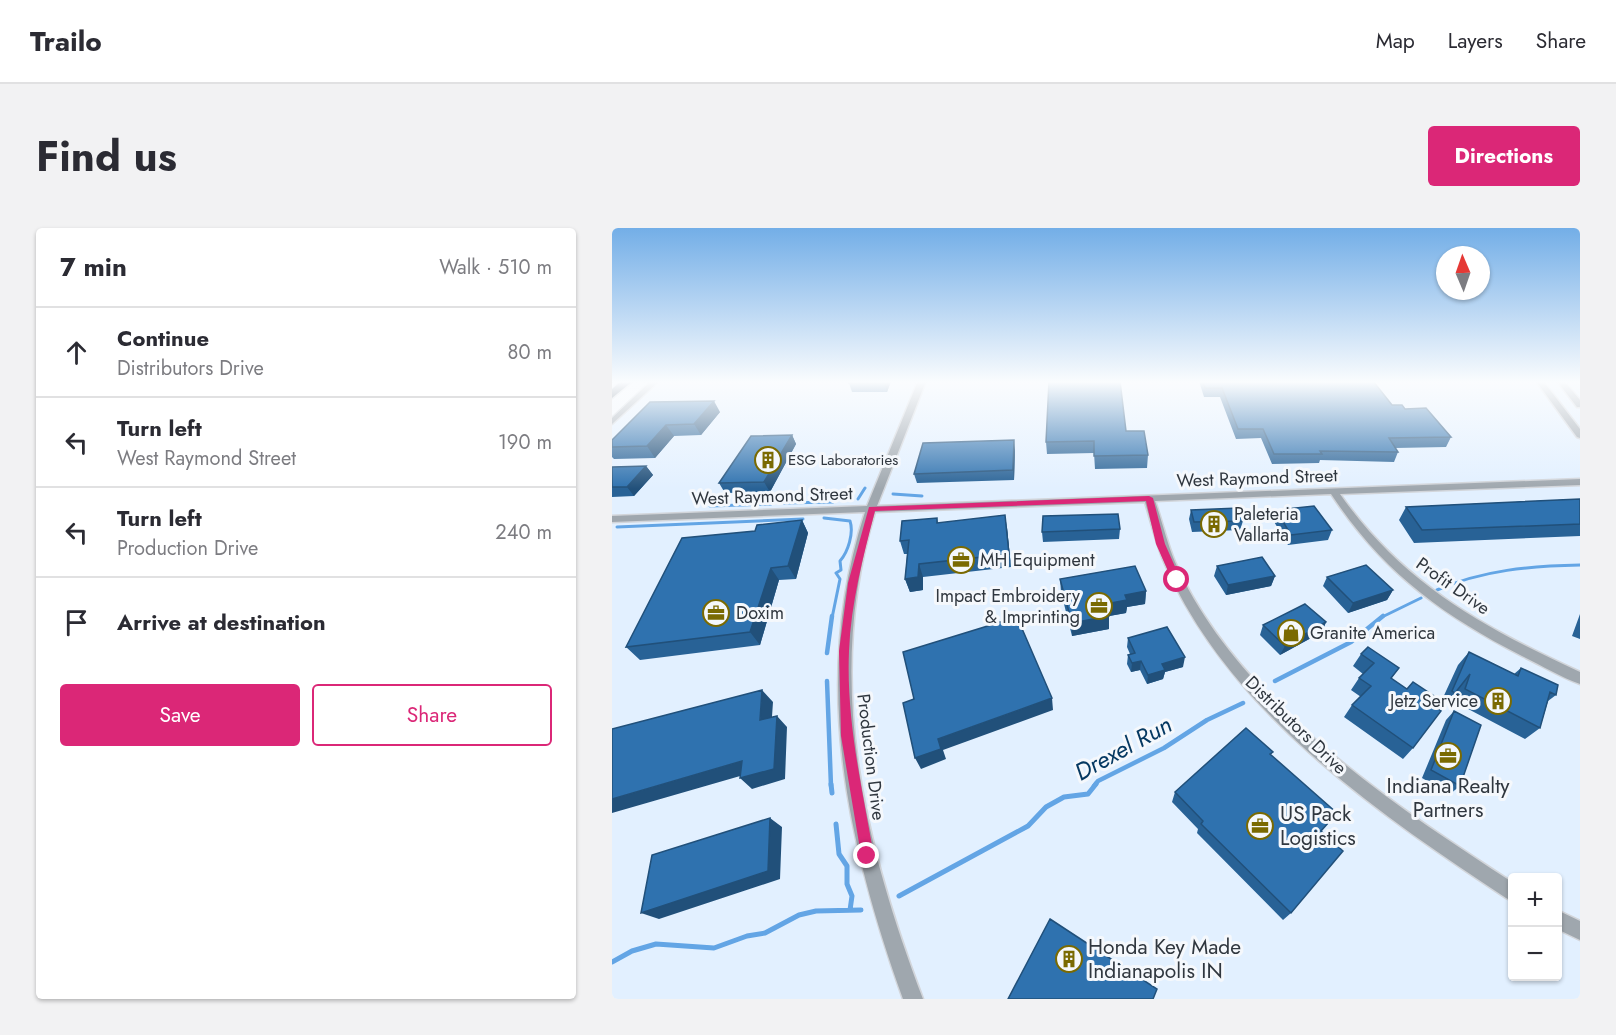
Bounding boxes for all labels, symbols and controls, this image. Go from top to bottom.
text: Trailo [30,21,102,62]
text: Map [1376,26,1415,56]
text: Layers [1448,26,1503,56]
text: Share [1536,26,1586,56]
text: Find us [36,126,177,187]
button: Directions [1428,126,1580,186]
north arrow [1436,246,1490,300]
text: 7 min [60,248,127,286]
text: Walk · 510 m [439,253,552,282]
text: Continue [117,322,209,354]
icon: ahead [60,336,93,369]
text: 80 m [507,338,552,367]
text: Distributors Drive [117,354,264,383]
text: Turn left [117,412,202,444]
icon: left [60,426,93,459]
text: 190 m [498,428,552,457]
text: West Raymond Street [117,444,296,473]
building icon: ESG Laboratories [753,445,783,475]
place label: ESG Laboratories [788,449,898,471]
street label: West Raymond Street [1176,462,1339,494]
street label: West Raymond Street [691,480,854,512]
place label: Paleteria Vallarta [1234,501,1299,548]
text: Turn left [117,502,202,534]
building icon: Paleteria Vallarta [1199,509,1229,539]
icon: left [60,516,93,549]
text: 240 m [495,518,552,547]
text: Production Drive [117,534,258,563]
office icon: MH Equipment [946,545,976,575]
place label: MH Equipment [980,547,1095,573]
street label: Profit Drive [1411,551,1495,621]
route start [1163,566,1189,592]
place label: Impact Embroidery & Imprinting [936,583,1080,630]
office icon: Impact Embroidery & Imprinting [1084,591,1114,621]
office icon: Doxim [701,598,731,628]
place label: Doxim [736,600,784,626]
icon: arrive [60,606,93,639]
text: Arrive at destination [117,606,326,638]
shop icon: Granite America [1276,618,1306,648]
place label: Granite America [1310,620,1435,646]
street label: Distributors Drive [1239,670,1353,780]
button: Save [60,684,300,746]
button: Share [312,684,552,746]
building icon: Jetz Service [1483,686,1513,716]
place label: Jetz Service [1388,688,1478,714]
street label: Production Drive [850,692,892,822]
water label: Drexel Run [1068,707,1178,789]
office icon: Indiana Realty Partners [1433,741,1463,771]
place label: Indiana Realty Partners [1387,771,1510,825]
place label: US Pack Logistics [1280,799,1356,853]
office icon: US Pack Logistics [1245,811,1275,841]
route end [853,842,879,868]
map controls [1508,873,1562,981]
button: + [1508,873,1562,927]
button: − [1508,927,1562,981]
place label: Honda Key Made Indianapolis IN [1088,932,1241,986]
building icon: Honda Key Made Indianapolis IN [1054,944,1084,974]

